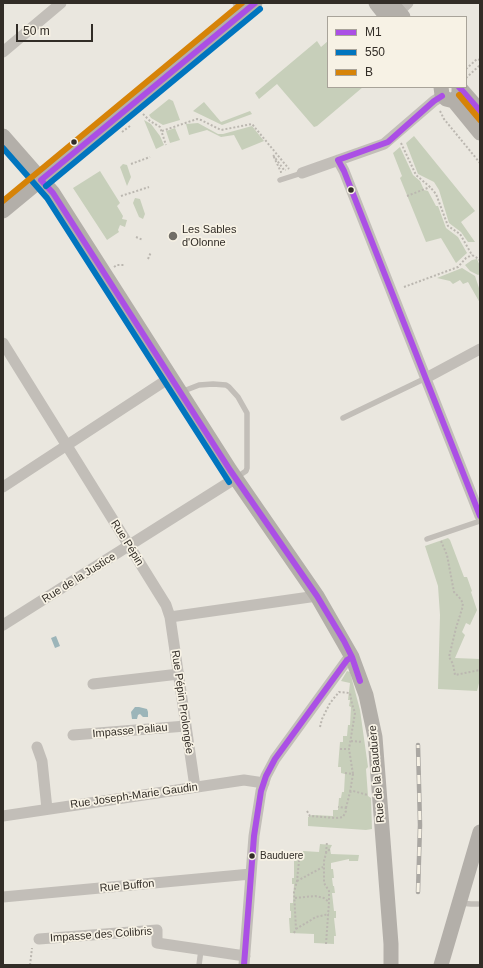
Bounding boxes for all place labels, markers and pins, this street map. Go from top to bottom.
unlabelled marker [69,137,79,147]
unlabelled marker [346,185,356,195]
place label: Les Sables d'Olonne [182,223,236,249]
marker: Les Sables d'Olonne [167,230,179,242]
place label: Bauduere [260,850,303,862]
marker: Bauduere [247,851,257,861]

